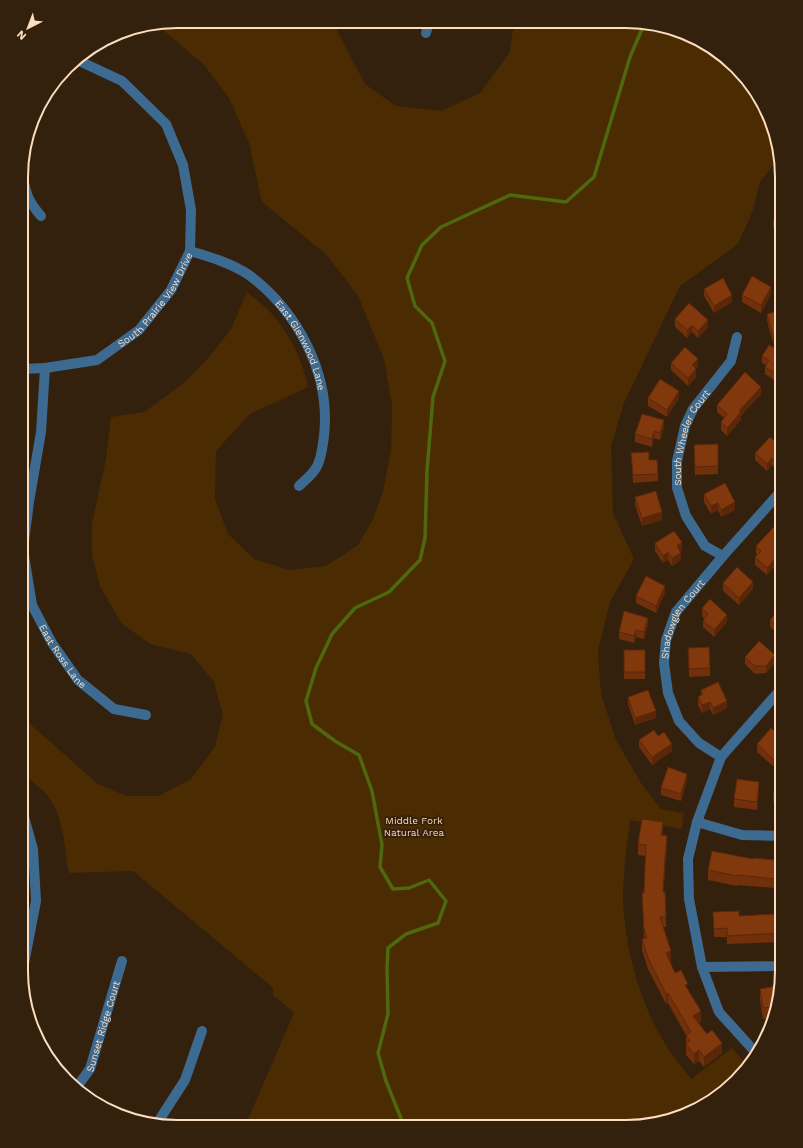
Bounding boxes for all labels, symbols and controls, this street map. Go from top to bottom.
north arrow [8,8,48,48]
text: N [14,28,29,43]
street label: South Prairie View Drive [116,250,195,349]
street label: East Glenwood Lane [273,298,327,392]
street label: South Wheeler Court [672,387,713,486]
street label: Shadowglen Court [659,577,707,659]
street label: East Ross Lane [37,622,88,691]
park label: Middle Fork Natural Area [384,815,445,838]
street label: Sunset Ridge Court [84,979,122,1073]

